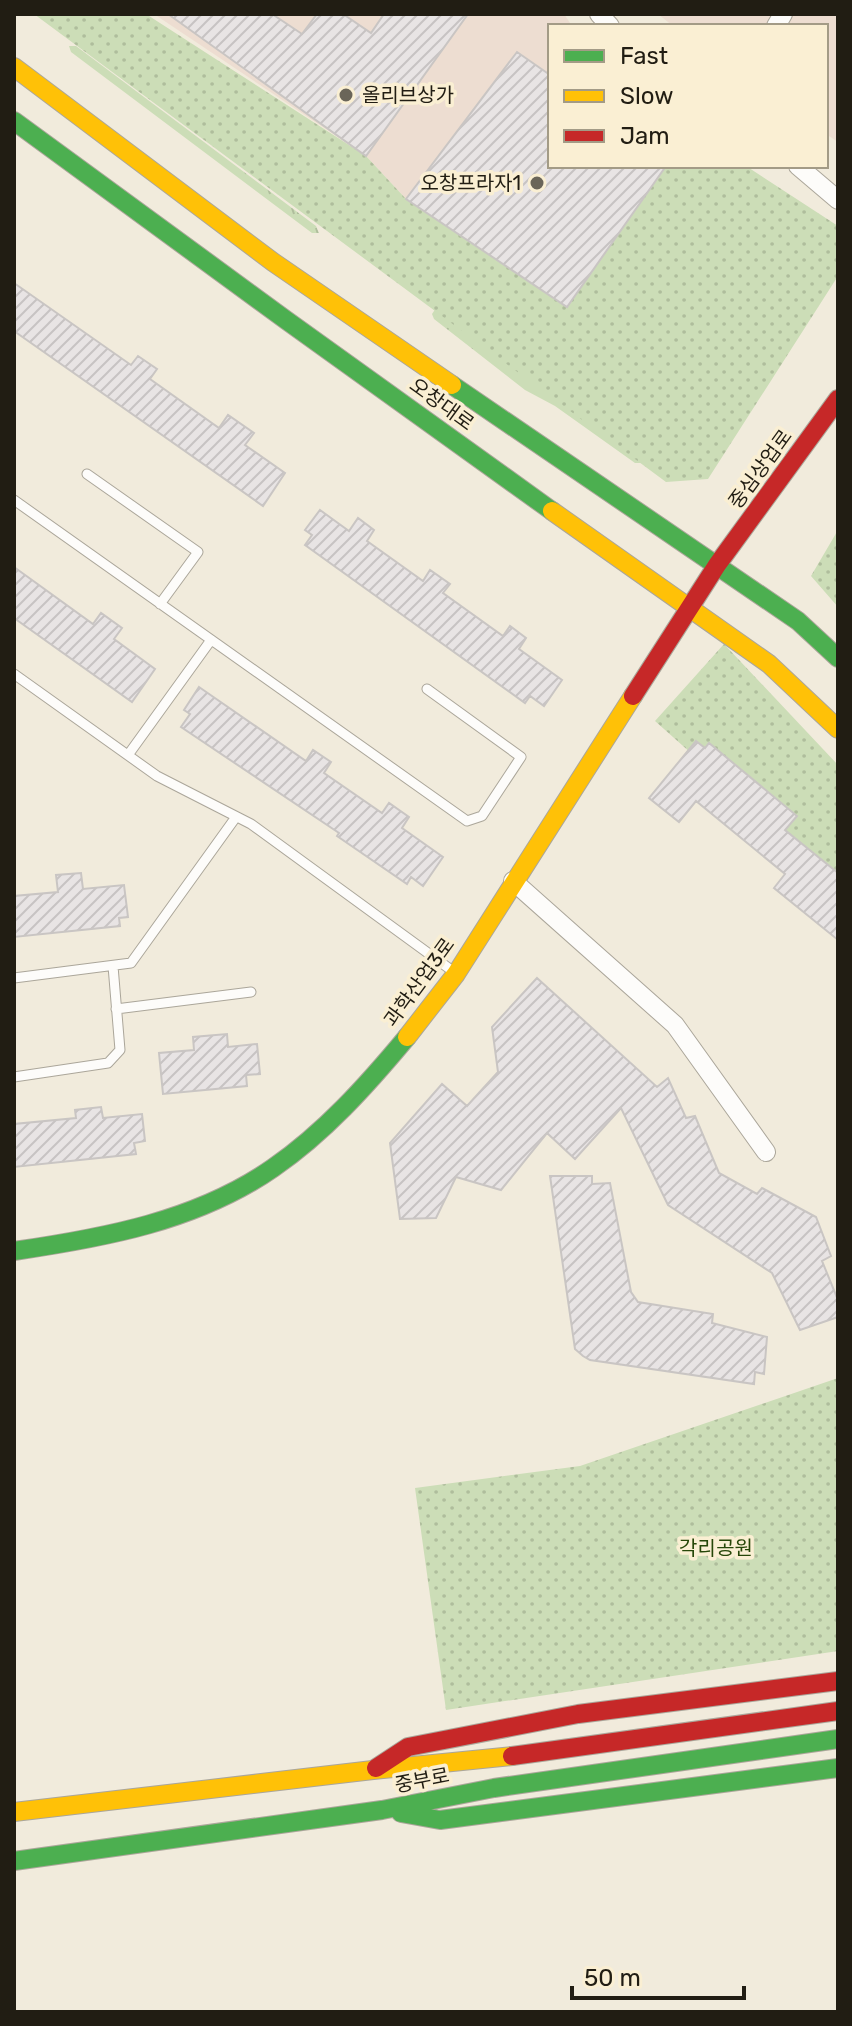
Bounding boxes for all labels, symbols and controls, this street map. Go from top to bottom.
legend [548,24,828,168]
text: Fast [620,42,668,70]
text: Slow [620,82,673,110]
place label: 올리브상가 [362,83,454,107]
marker: 올리브상가 [337,86,355,104]
text: Jam [620,122,670,150]
place label: 오창프라자1 [420,171,521,195]
marker: 오창프라자1 [528,174,546,192]
street label: 오창대로 [405,373,479,435]
street label: 중심상업로 [723,425,797,513]
street label: 과학산업3로 [379,933,459,1031]
park label: 각리공원 [679,1536,753,1560]
street label: 중부로 [393,1763,451,1797]
scale bar [572,1950,744,2000]
text: 50 m [584,1964,641,1992]

